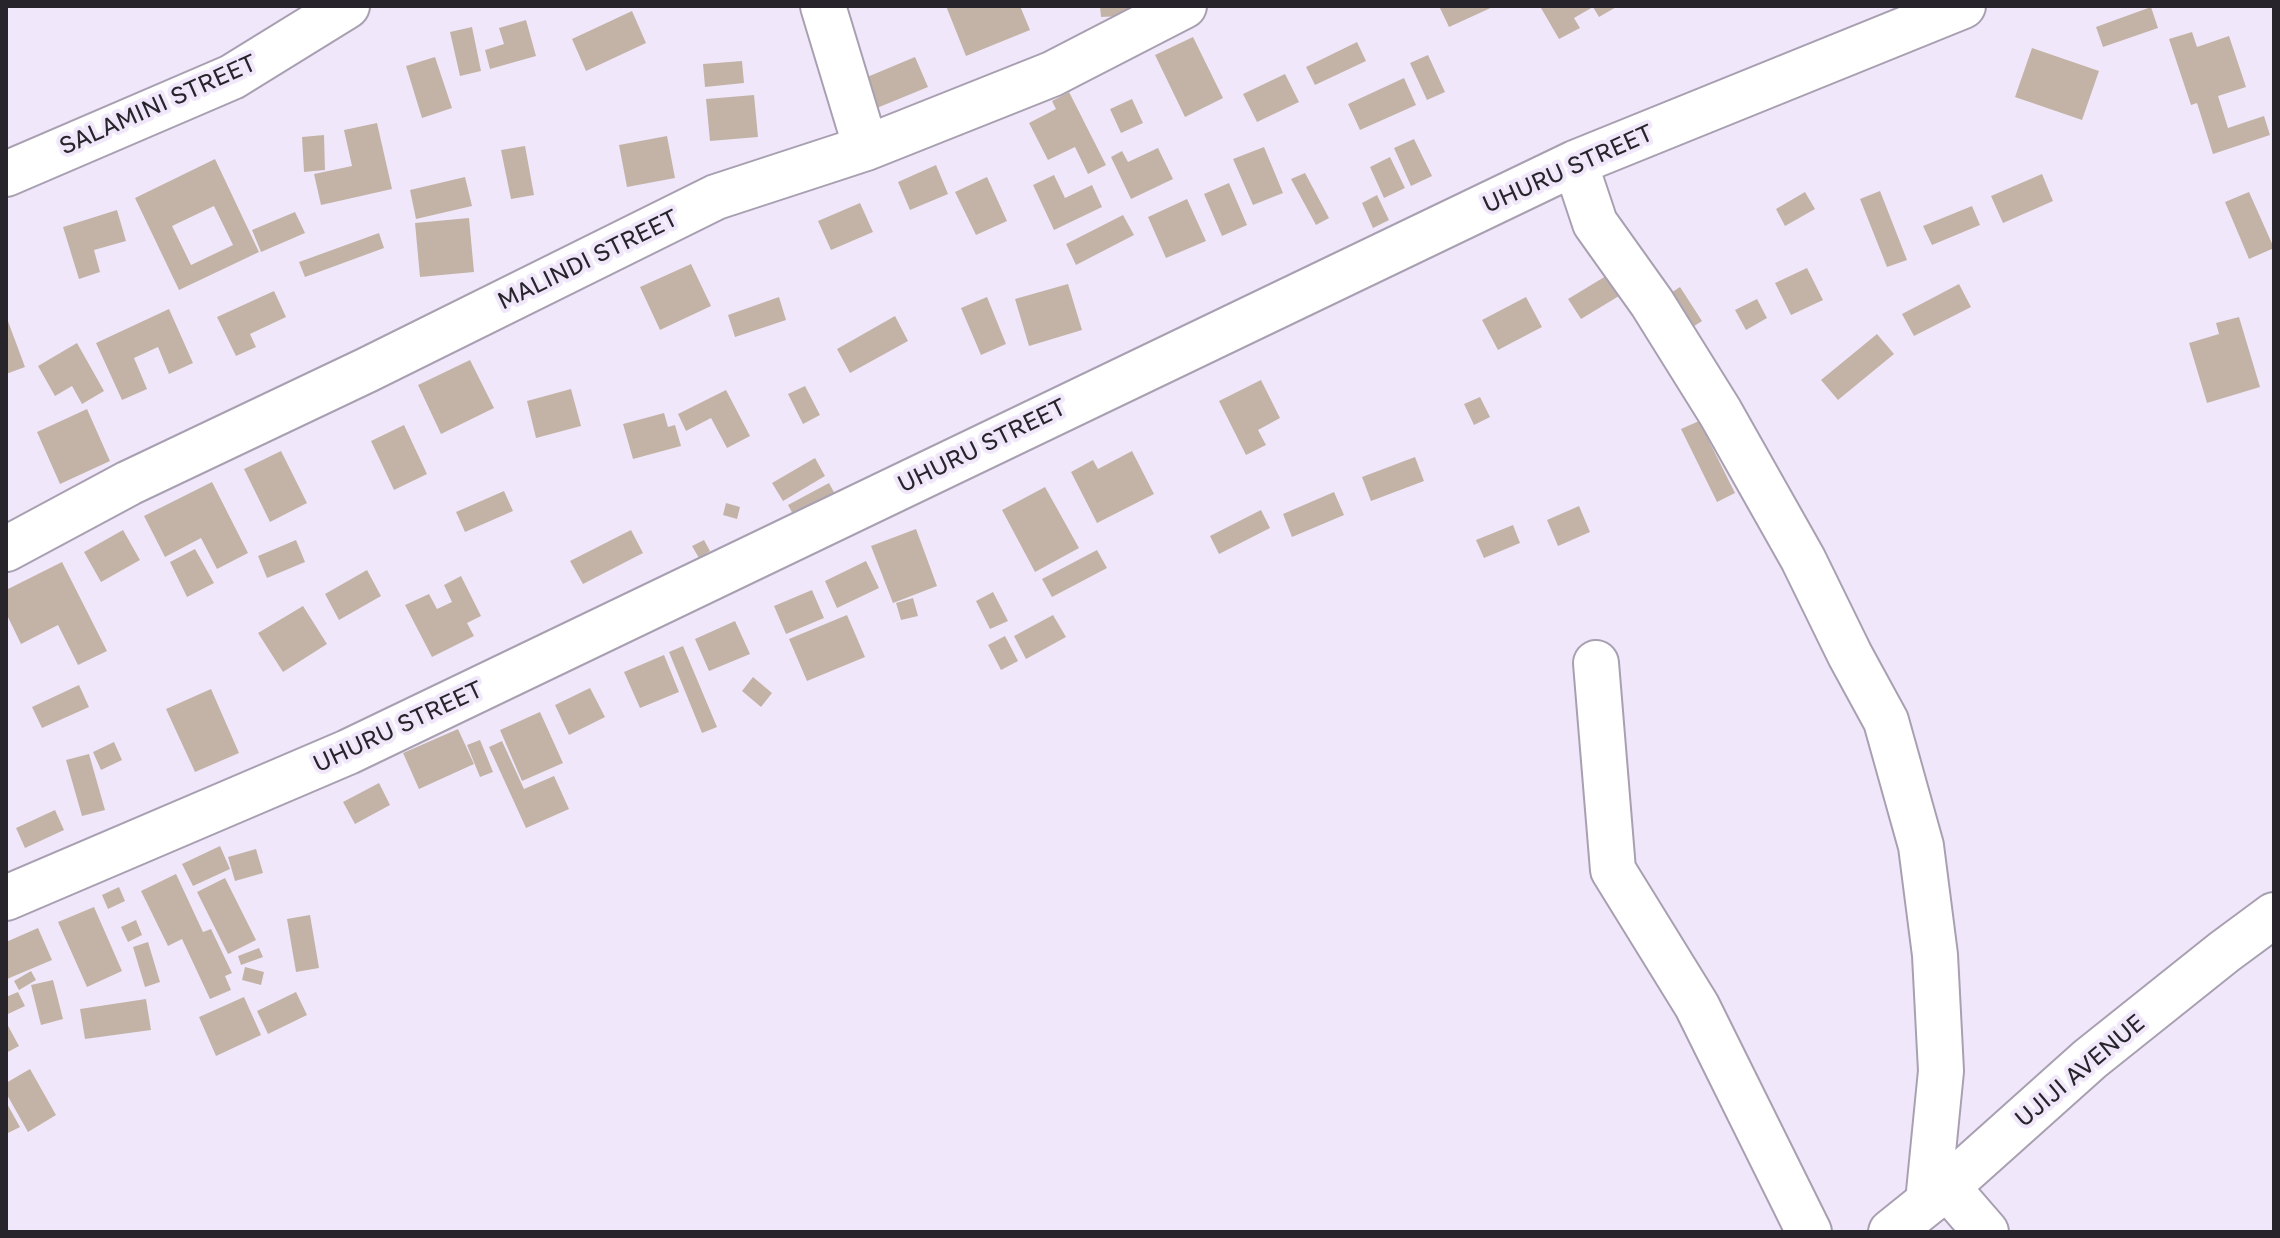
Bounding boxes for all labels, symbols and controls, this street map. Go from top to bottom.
street label: SALAMINI STREET [55,49,261,161]
street label: UHURU STREET [1478,119,1658,219]
street label: MALINDI STREET [493,204,683,316]
street label: UHURU STREET [893,393,1071,499]
street label: UHURU STREET [309,675,487,779]
street label: UJIJI AVENUE [2009,1008,2151,1134]

